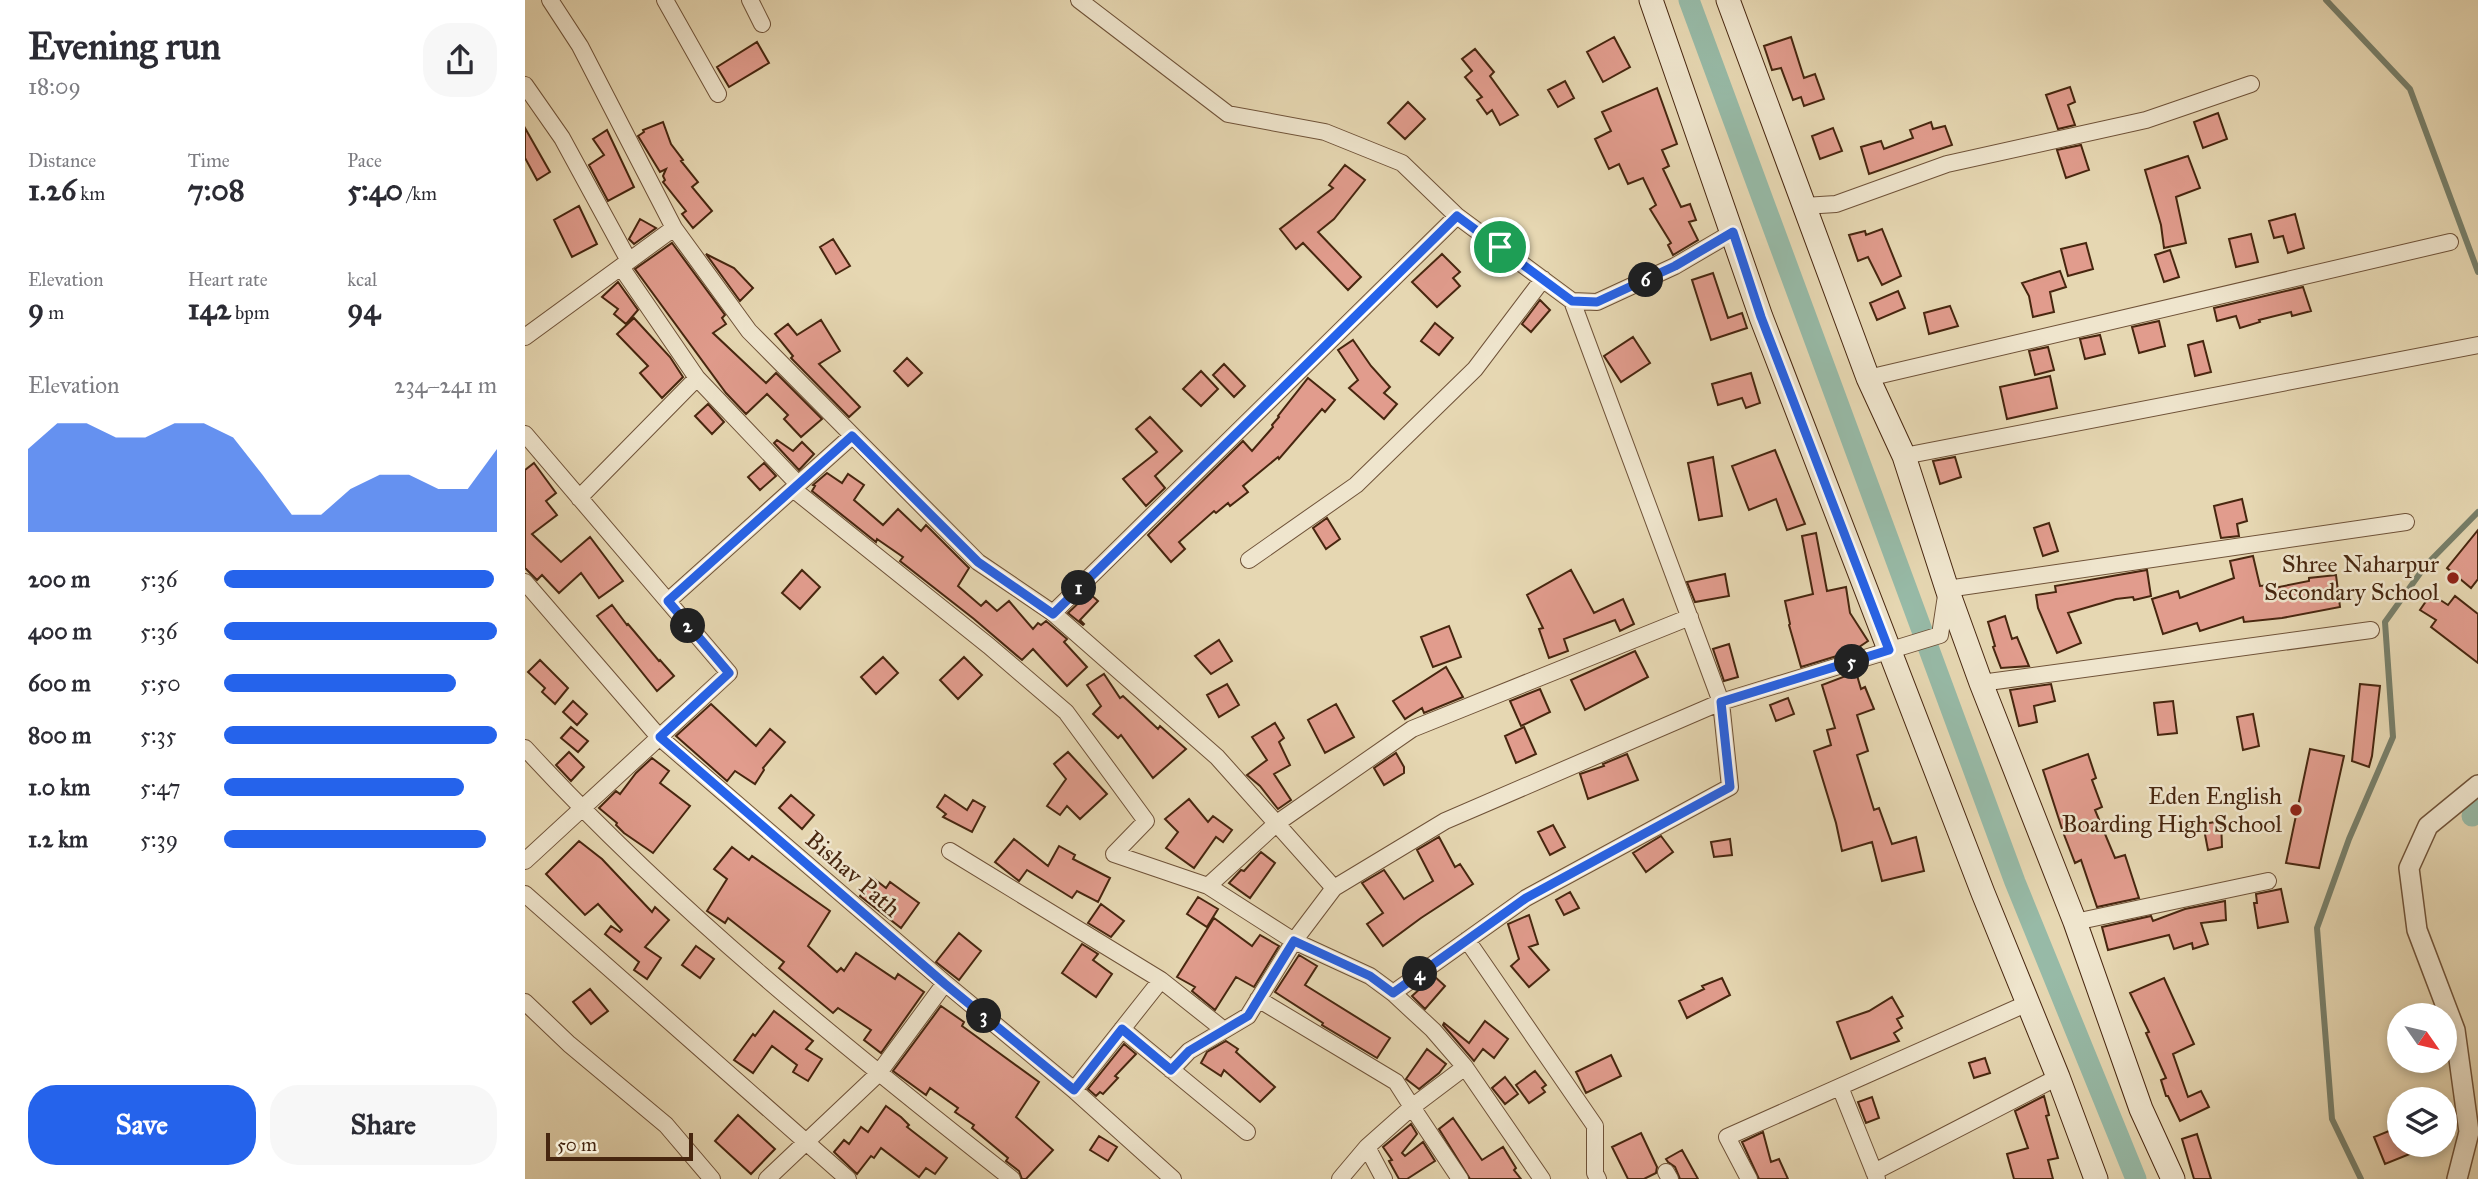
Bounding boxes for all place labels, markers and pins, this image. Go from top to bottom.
pin [1470,217,1530,277]
pin: 6 [1629,262,1663,298]
place label: Shree Naharpur Secondary School [2264,549,2440,607]
pin: 1 [1061,570,1097,606]
marker: Shree Naharpur Secondary School [2445,570,2461,586]
pin: 2 [671,608,705,644]
pin: 5 [1835,644,1869,680]
place label: Eden English Boarding High School [2062,781,2282,839]
marker: Eden English Boarding High School [2288,802,2304,818]
pin: 4 [1403,956,1437,992]
pin: 3 [967,998,1001,1034]

